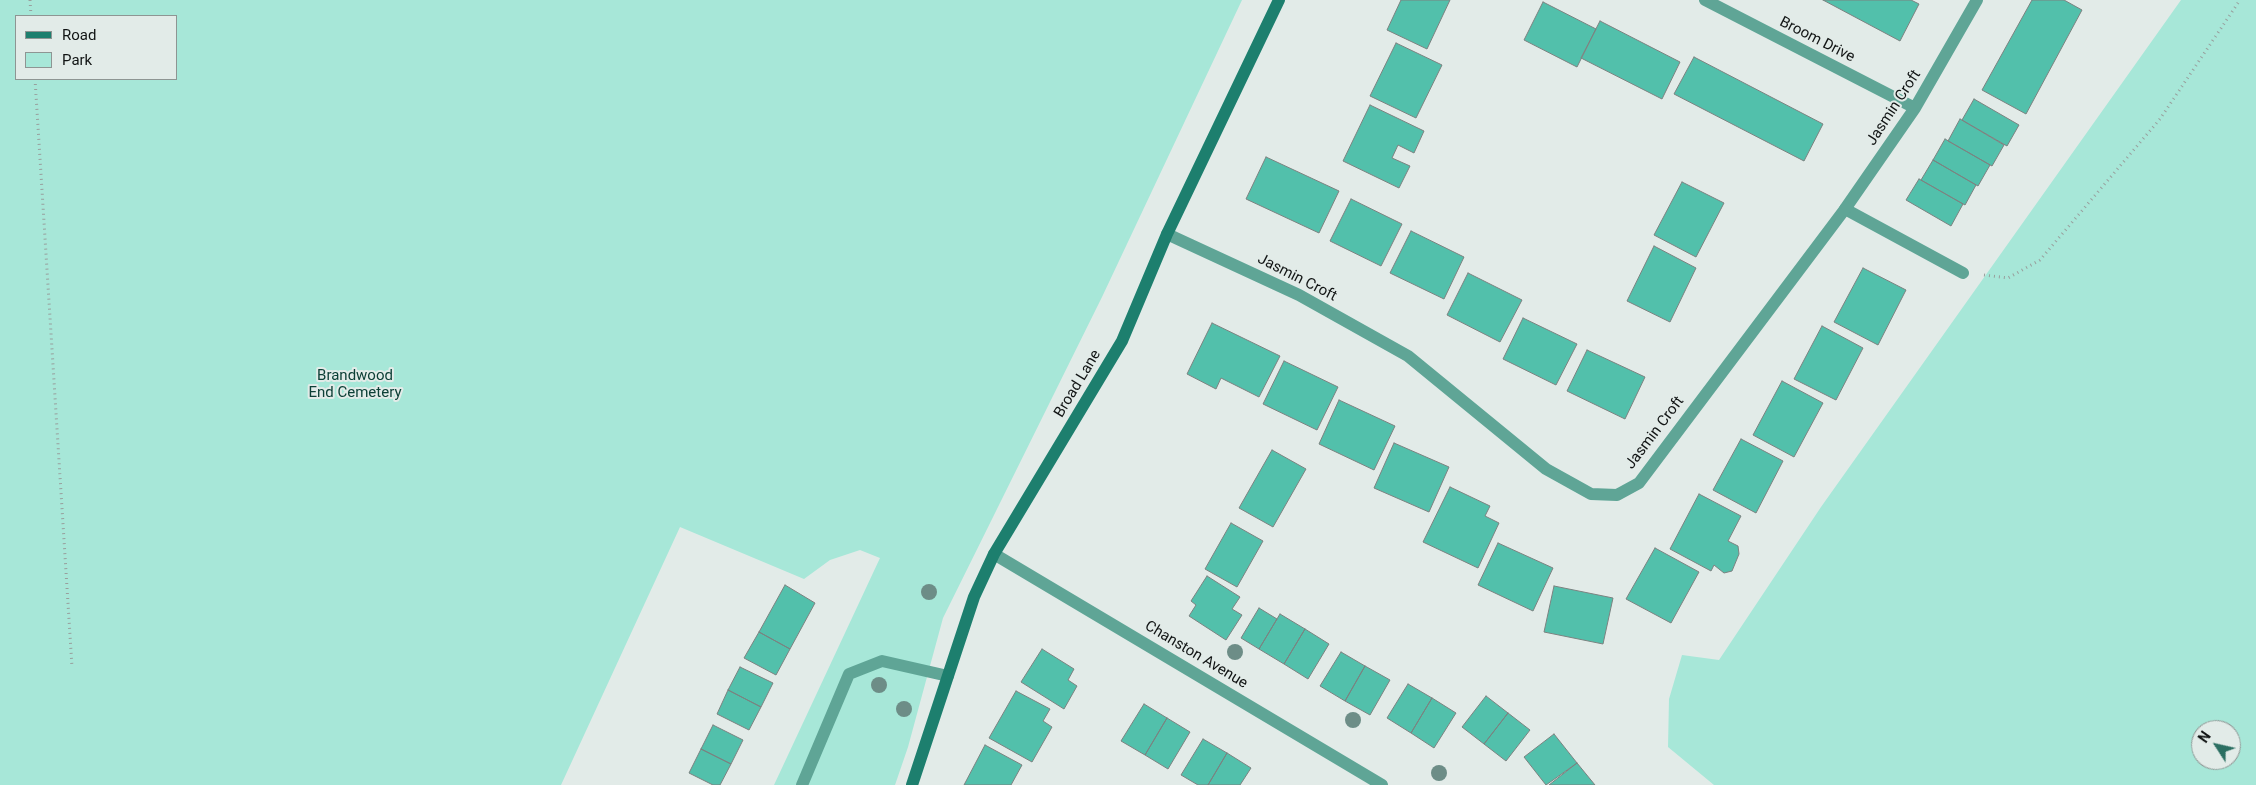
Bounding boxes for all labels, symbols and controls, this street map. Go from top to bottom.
street label: Broom Drive [1776,13,1858,67]
legend [15,15,178,80]
text: Road [62,26,96,44]
text: Park [62,51,92,69]
street label: Jasmin Croft [1863,67,1925,149]
street label: Jasmin Croft [1254,250,1340,306]
street label: Broad Lane [1051,347,1105,421]
park label: Brandwood End Cemetery [309,367,401,402]
street label: Jasmin Croft [1622,393,1688,473]
street label: Chanston Avenue [1141,617,1251,693]
north arrow [2191,720,2241,770]
text: N [2195,728,2214,746]

